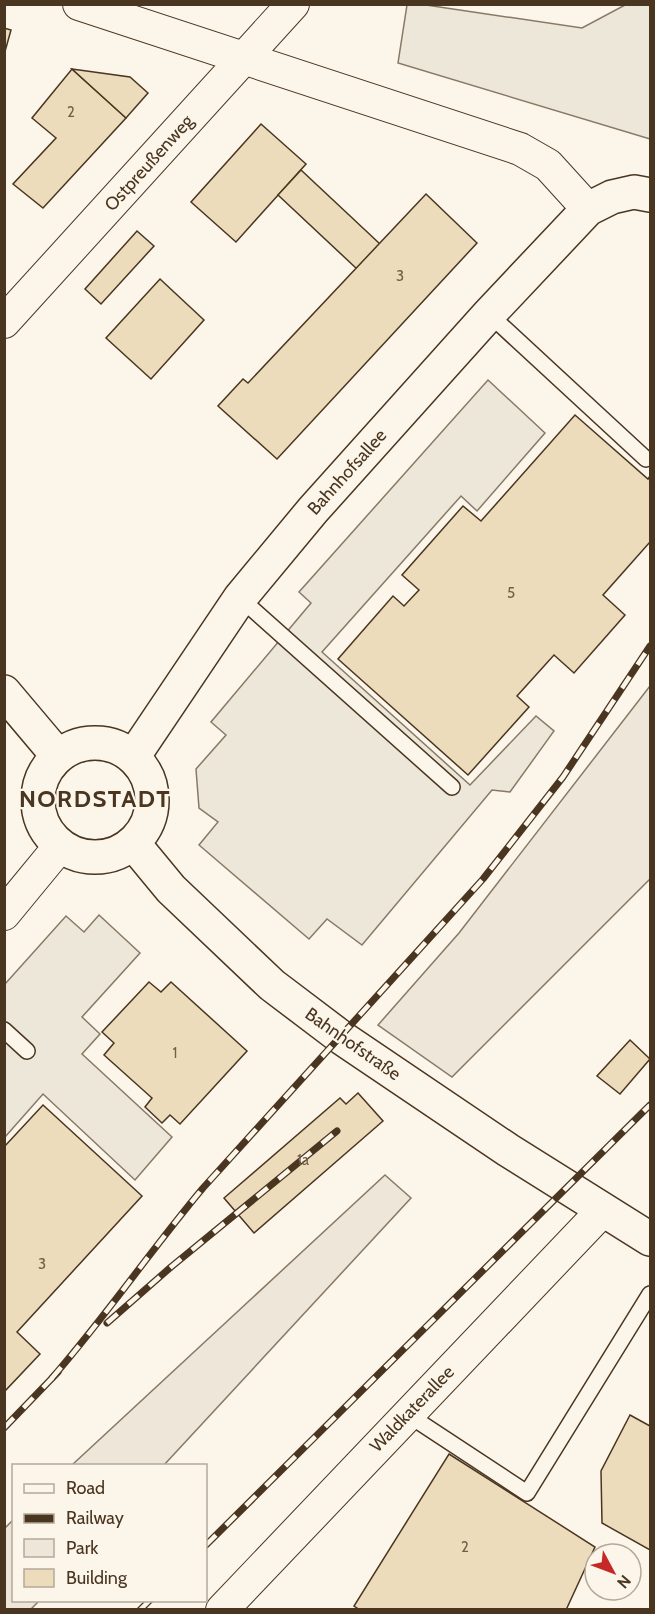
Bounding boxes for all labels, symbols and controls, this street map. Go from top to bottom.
house number: 2 [67,103,75,121]
street label: Ostpreußenweg [100,110,199,216]
house number: 3 [396,267,404,285]
street label: Bahnhofsallee [303,425,391,519]
house number: 5 [507,584,515,602]
district label: NORDSTADT [19,784,171,813]
street label: Bahnhofstraße [301,1003,405,1085]
house number: 1 [173,1044,177,1062]
house number: 1a [297,1151,310,1169]
house number: 3 [38,1255,46,1273]
street label: Waldkaterallee [365,1361,459,1457]
legend [12,1464,207,1602]
text: Road [66,1477,105,1499]
text: Railway [66,1507,124,1529]
text: Park [66,1537,99,1559]
house number: 2 [461,1538,469,1556]
north arrow [583,1542,643,1602]
text: Building [66,1567,128,1589]
text: N [613,1571,635,1592]

